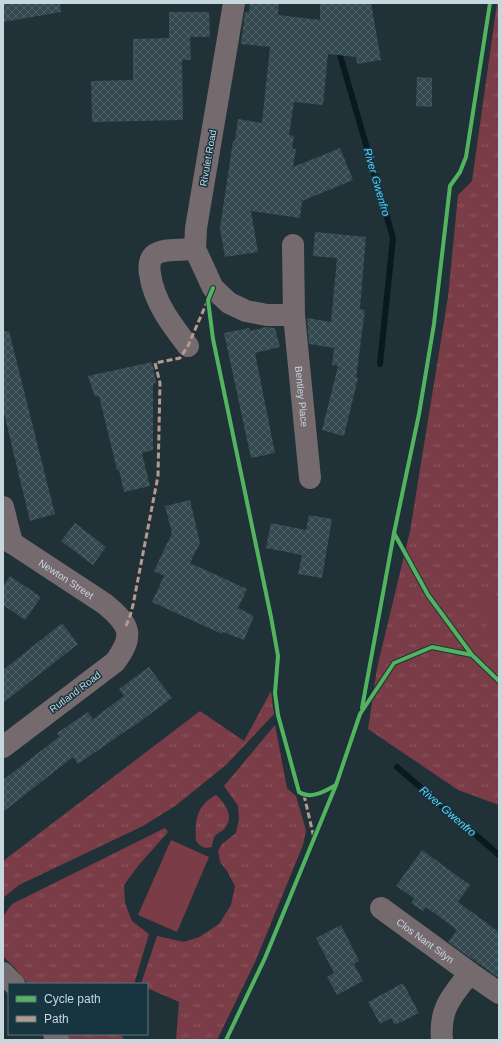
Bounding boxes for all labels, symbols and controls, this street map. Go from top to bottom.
street label: Rivulet Road [198,129,218,187]
water label: River Gwenfro [362,147,392,217]
street label: Bentley Place [294,365,310,428]
street label: Newton Street [37,557,96,601]
street label: Rutland Road [47,669,103,715]
water label: River Gwenfro [418,783,478,839]
street label: Clos Nant Silyn [395,916,456,965]
legend [8,983,148,1035]
text: Cycle path [44,992,101,1006]
text: Path [44,1012,69,1026]

